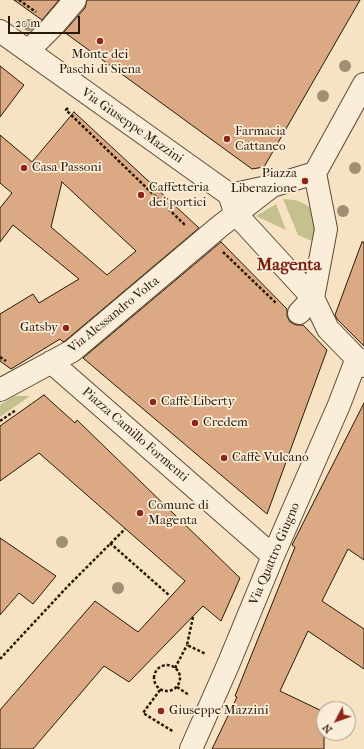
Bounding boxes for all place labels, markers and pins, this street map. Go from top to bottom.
marker: Monte dei Paschi di Siena [95,36,105,46]
place label: Monte dei Paschi di Siena [59,47,141,78]
place label: Farmacia Cattaneo [235,124,286,155]
marker: Farmacia Cattaneo [222,134,232,144]
place label: Casa Passoni [32,160,102,176]
marker: Casa Passoni [19,163,29,173]
place label: Piazza Liberazione [231,166,297,197]
marker: Piazza Liberazione [300,176,310,186]
place label: Caffetteria dei portici [149,180,209,211]
marker: Caffetteria dei portici [136,190,146,200]
place label: Gatsby [20,320,58,336]
marker: Gatsby [61,323,71,333]
place label: Caffè Liberty [161,394,235,410]
marker: Caffè Liberty [148,397,158,407]
place label: Credem [203,415,248,431]
marker: Credem [190,418,200,428]
place label: Caffè Vulcano [232,450,309,466]
marker: Caffè Vulcano [219,453,229,463]
place label: Comune di Magenta [148,498,209,529]
marker: Comune di Magenta [135,508,145,518]
place label: Giuseppe Mazzini [169,703,268,719]
marker: Giuseppe Mazzini [156,706,166,716]

